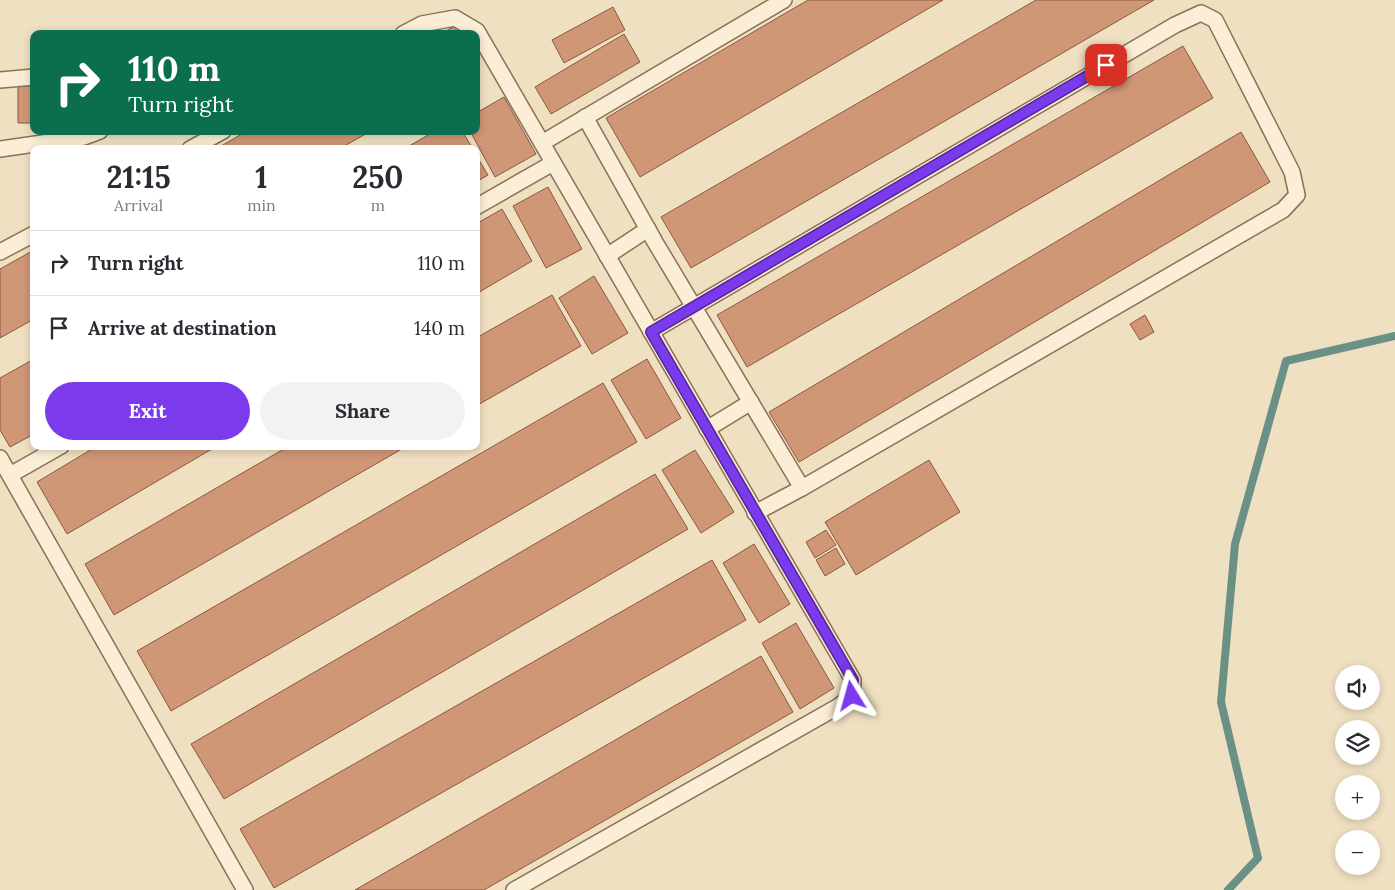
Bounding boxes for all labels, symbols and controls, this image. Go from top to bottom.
pin [1085,44,1127,86]
text: 110 m [128,46,220,91]
icon: right [45,50,110,115]
icon: arrive [1092,51,1120,79]
text: Turn right [128,90,233,118]
text: 21:15 [107,158,171,196]
text: 1 [255,158,267,196]
text: 250 [352,158,403,196]
text: Arrival [114,195,163,215]
text: min [247,195,276,215]
text: m [371,195,385,215]
icon: right [45,249,73,277]
text: Turn right [88,251,184,275]
text: 110 m [417,251,465,275]
icon: arrive [45,314,73,342]
text: Arrive at destination [88,316,277,340]
text: 140 m [414,316,465,340]
button: Exit [45,382,250,440]
button: Share [260,382,465,440]
map controls [1335,665,1380,875]
button: sound [1335,665,1380,710]
position arrow [825,669,877,721]
button: layers [1335,720,1380,765]
button: + [1335,775,1380,820]
button: − [1335,830,1380,875]

